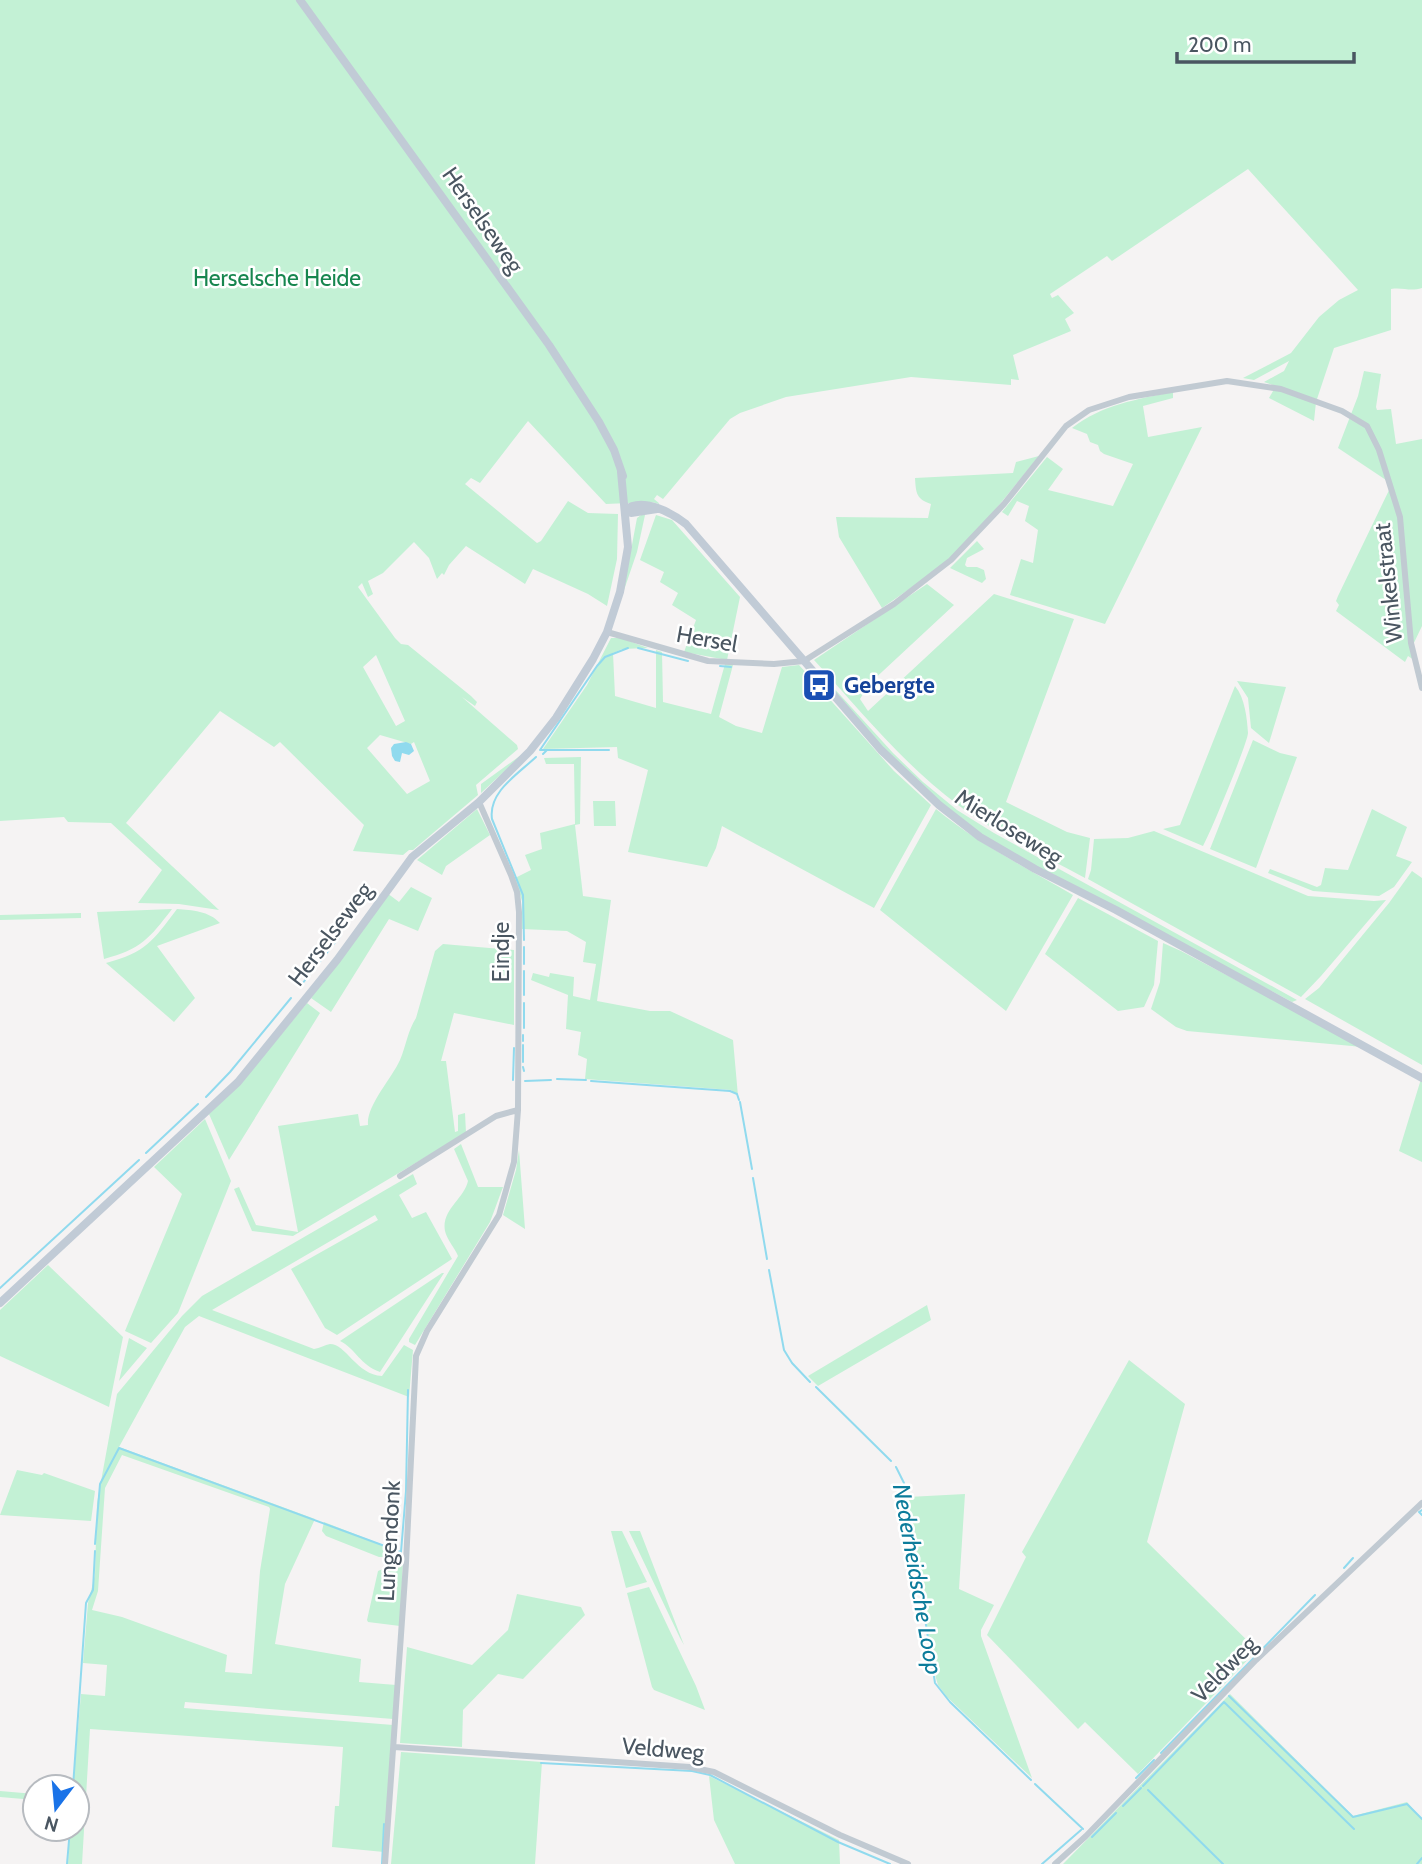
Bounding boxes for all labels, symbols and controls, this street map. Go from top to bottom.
scale bar [1177,21,1354,65]
text: 200 m [1188,32,1251,57]
street label: Herselseweg [436,162,530,279]
park label: Herselsche Heide [193,264,361,292]
street label: Winkelstraat [1368,521,1408,644]
street label: Hersel [674,620,740,658]
bus stop icon: Gebergte [800,666,838,704]
place label: Gebergte [844,671,935,699]
street label: Mierloseweg [950,783,1068,871]
street label: Herselseweg [282,876,378,991]
street label: Eindje [487,922,515,982]
street label: Lungendonk [372,1479,406,1602]
water label: Nederheidsche Loop [887,1481,949,1677]
street label: Veldweg [1185,1629,1263,1708]
street label: Veldweg [621,1731,706,1767]
north arrow [21,1773,91,1843]
text: N [42,1811,61,1837]

